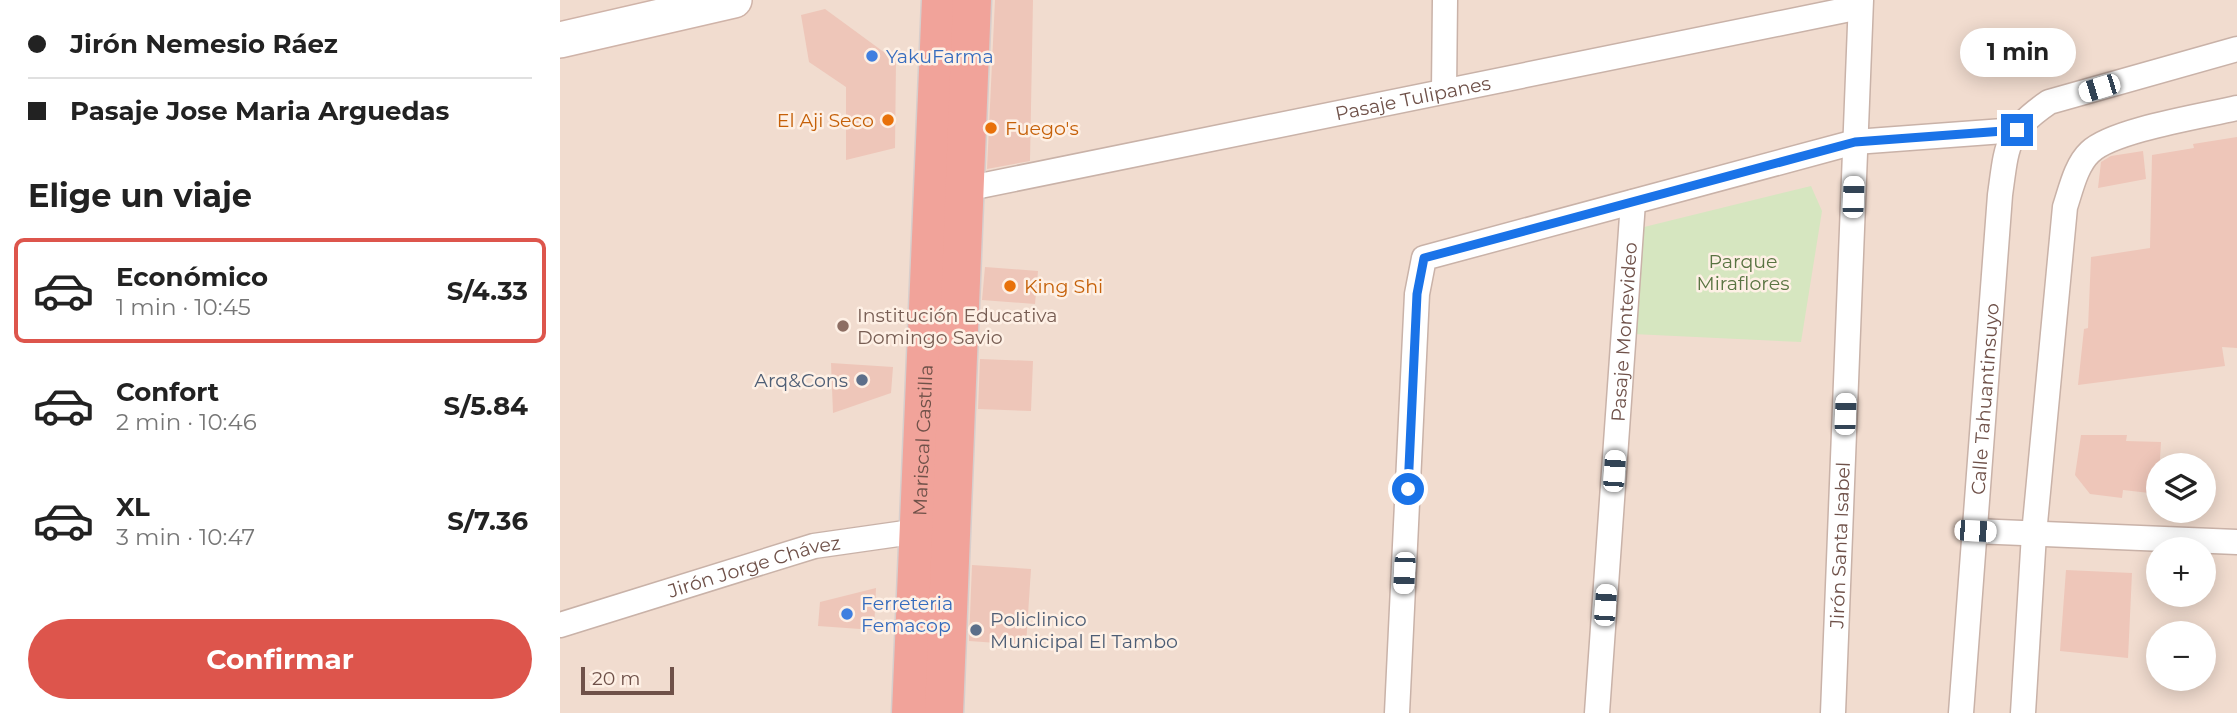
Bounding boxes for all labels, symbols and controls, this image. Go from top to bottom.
text: Jirón Nemesio Ráez [70,28,338,60]
callout: 1 min [1959,29,2075,78]
text: 1 min [1987,38,2049,66]
place label: YakuFarma [886,45,994,68]
marker: YakuFarma [864,48,880,64]
street label: Pasaje Tulipanes [1333,71,1493,125]
car [2076,72,2123,104]
text: Pasaje Jose Maria Arguedas [70,95,449,127]
place label: El Aji Seco [777,109,874,132]
marker: El Aji Seco [880,112,896,128]
route end [2001,114,2033,146]
place label: Fuego's [1005,117,1079,140]
marker: Fuego's [983,120,999,136]
text: Elige un viaje [28,176,252,215]
car [1842,176,1865,218]
street label: Pasaje Montevideo [1607,241,1642,423]
park label: Parque Miraflores [1697,250,1789,295]
icon: car [32,259,95,322]
text: Económico [116,261,268,293]
text: S/4.33 [447,275,528,307]
place label: King Shi [1024,275,1103,298]
marker: King Shi [1002,278,1018,294]
text: 1 min · 10:45 [116,293,251,321]
street label: Calle Tahuantinsuyo [1966,302,2004,496]
place label: Institución Educativa Domingo Savio [857,304,1057,349]
marker: Institución Educativa Domingo Savio [835,318,851,334]
street label: Mariscal Castilla [908,364,938,516]
place label: Arq&Cons [754,369,848,392]
marker: Arq&Cons [854,372,870,388]
icon: car [32,374,95,437]
text: Confort [116,376,219,408]
text: S/5.84 [444,390,528,422]
car [1834,393,1857,435]
text: 2 min · 10:46 [116,408,257,436]
car [1603,449,1626,493]
map controls [2146,453,2216,691]
button: layers [2146,453,2216,523]
street label: Jirón Santa Isabel [1825,461,1855,630]
route start [1392,473,1424,505]
icon: car [32,489,95,552]
text: XL [116,491,150,523]
text: S/7.36 [447,505,528,537]
car [1954,519,1997,543]
text: 3 min · 10:47 [116,523,255,551]
street label: Jirón Jorge Chávez [664,531,842,603]
button: + [2146,537,2216,607]
car [1393,551,1416,595]
car [1594,583,1617,627]
place label: Ferreteria Femacop [861,592,953,637]
marker: Ferreteria Femacop [839,606,855,622]
place label: Policlinico Municipal El Tambo [990,608,1178,653]
button: Confirmar [28,619,532,699]
button: − [2146,621,2216,691]
marker: Policlinico Municipal El Tambo [968,622,984,638]
scale bar [581,664,674,696]
text: 20 m [592,667,640,690]

